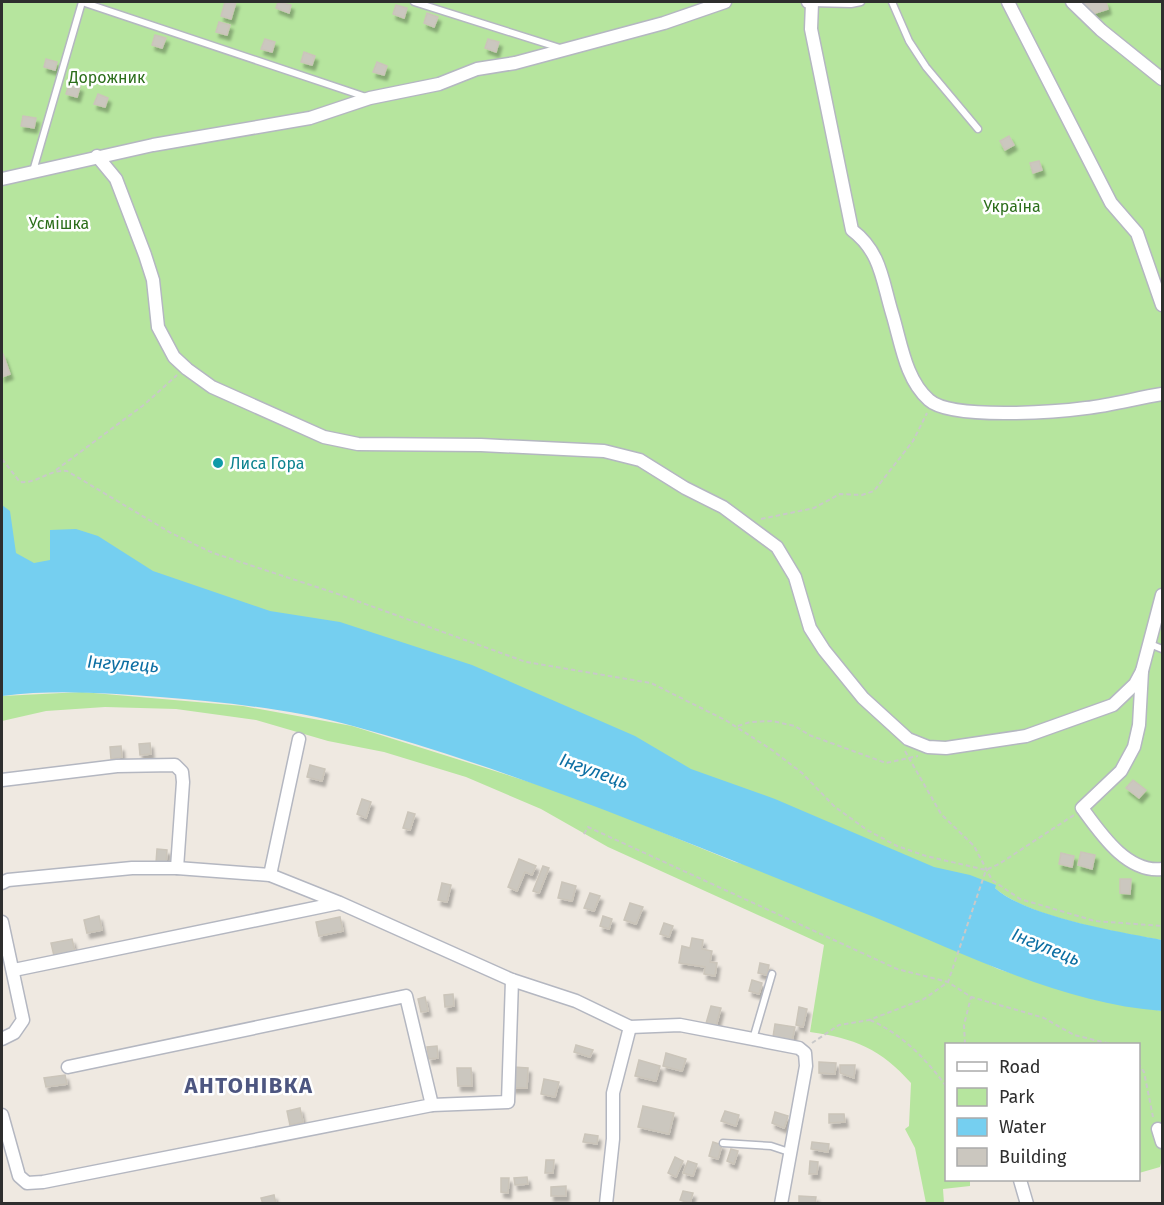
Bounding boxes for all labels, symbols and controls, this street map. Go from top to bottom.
park label: Дорожник [68,68,146,87]
park label: Україна [983,197,1041,216]
park label: Усмішка [29,214,89,233]
place label: Лиса Гора [230,454,305,473]
marker: Лиса Гора [211,456,225,470]
water label: Інгулець [86,651,160,677]
water label: Інгулець [557,748,631,794]
water label: Інгулець [1009,923,1083,971]
legend [945,1043,1140,1181]
text: Road [999,1056,1041,1078]
district label: АНТОНІВКА [184,1072,313,1099]
text: Park [999,1086,1035,1108]
text: Water [999,1116,1046,1138]
text: Building [999,1146,1067,1168]

